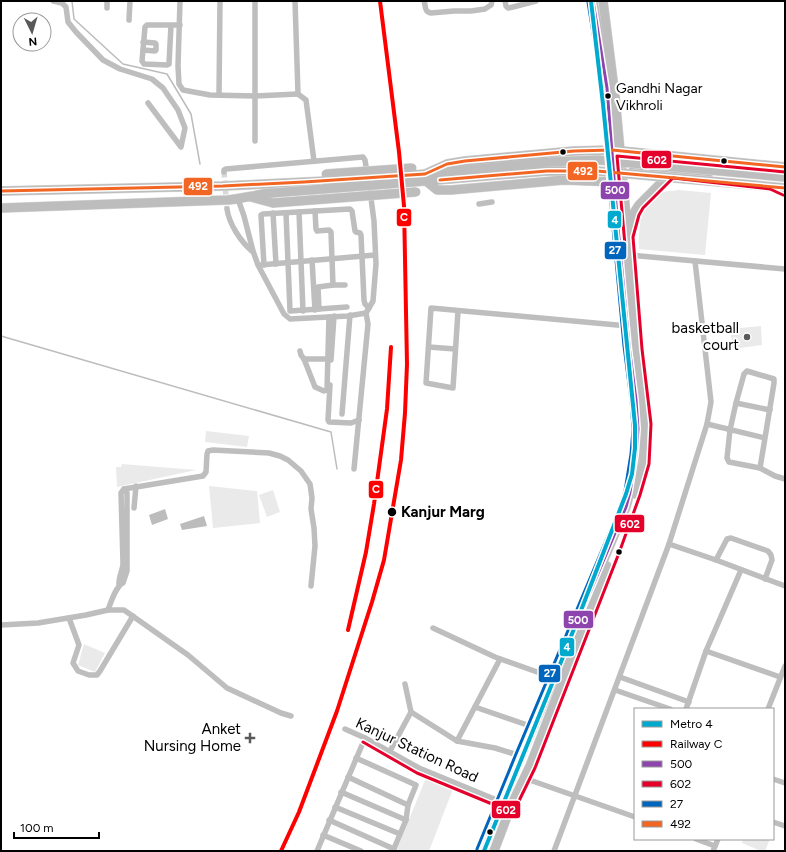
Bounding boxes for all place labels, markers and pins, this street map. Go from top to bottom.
place label: Gandhi Nagar Vikhroli [616,80,703,114]
marker: Gandhi Nagar Vikhroli [603,91,613,101]
unlabelled marker [558,147,568,157]
unlabelled marker [719,156,729,166]
place label: basketball court [672,319,739,354]
marker: basketball court [742,332,752,342]
place label: Kanjur Marg [401,503,485,521]
marker: Kanjur Marg [386,506,398,518]
unlabelled marker [614,547,624,557]
place label: Anket Nursing Home [144,720,241,755]
marker: Anket Nursing Home [244,732,256,744]
unlabelled marker [485,827,495,837]

